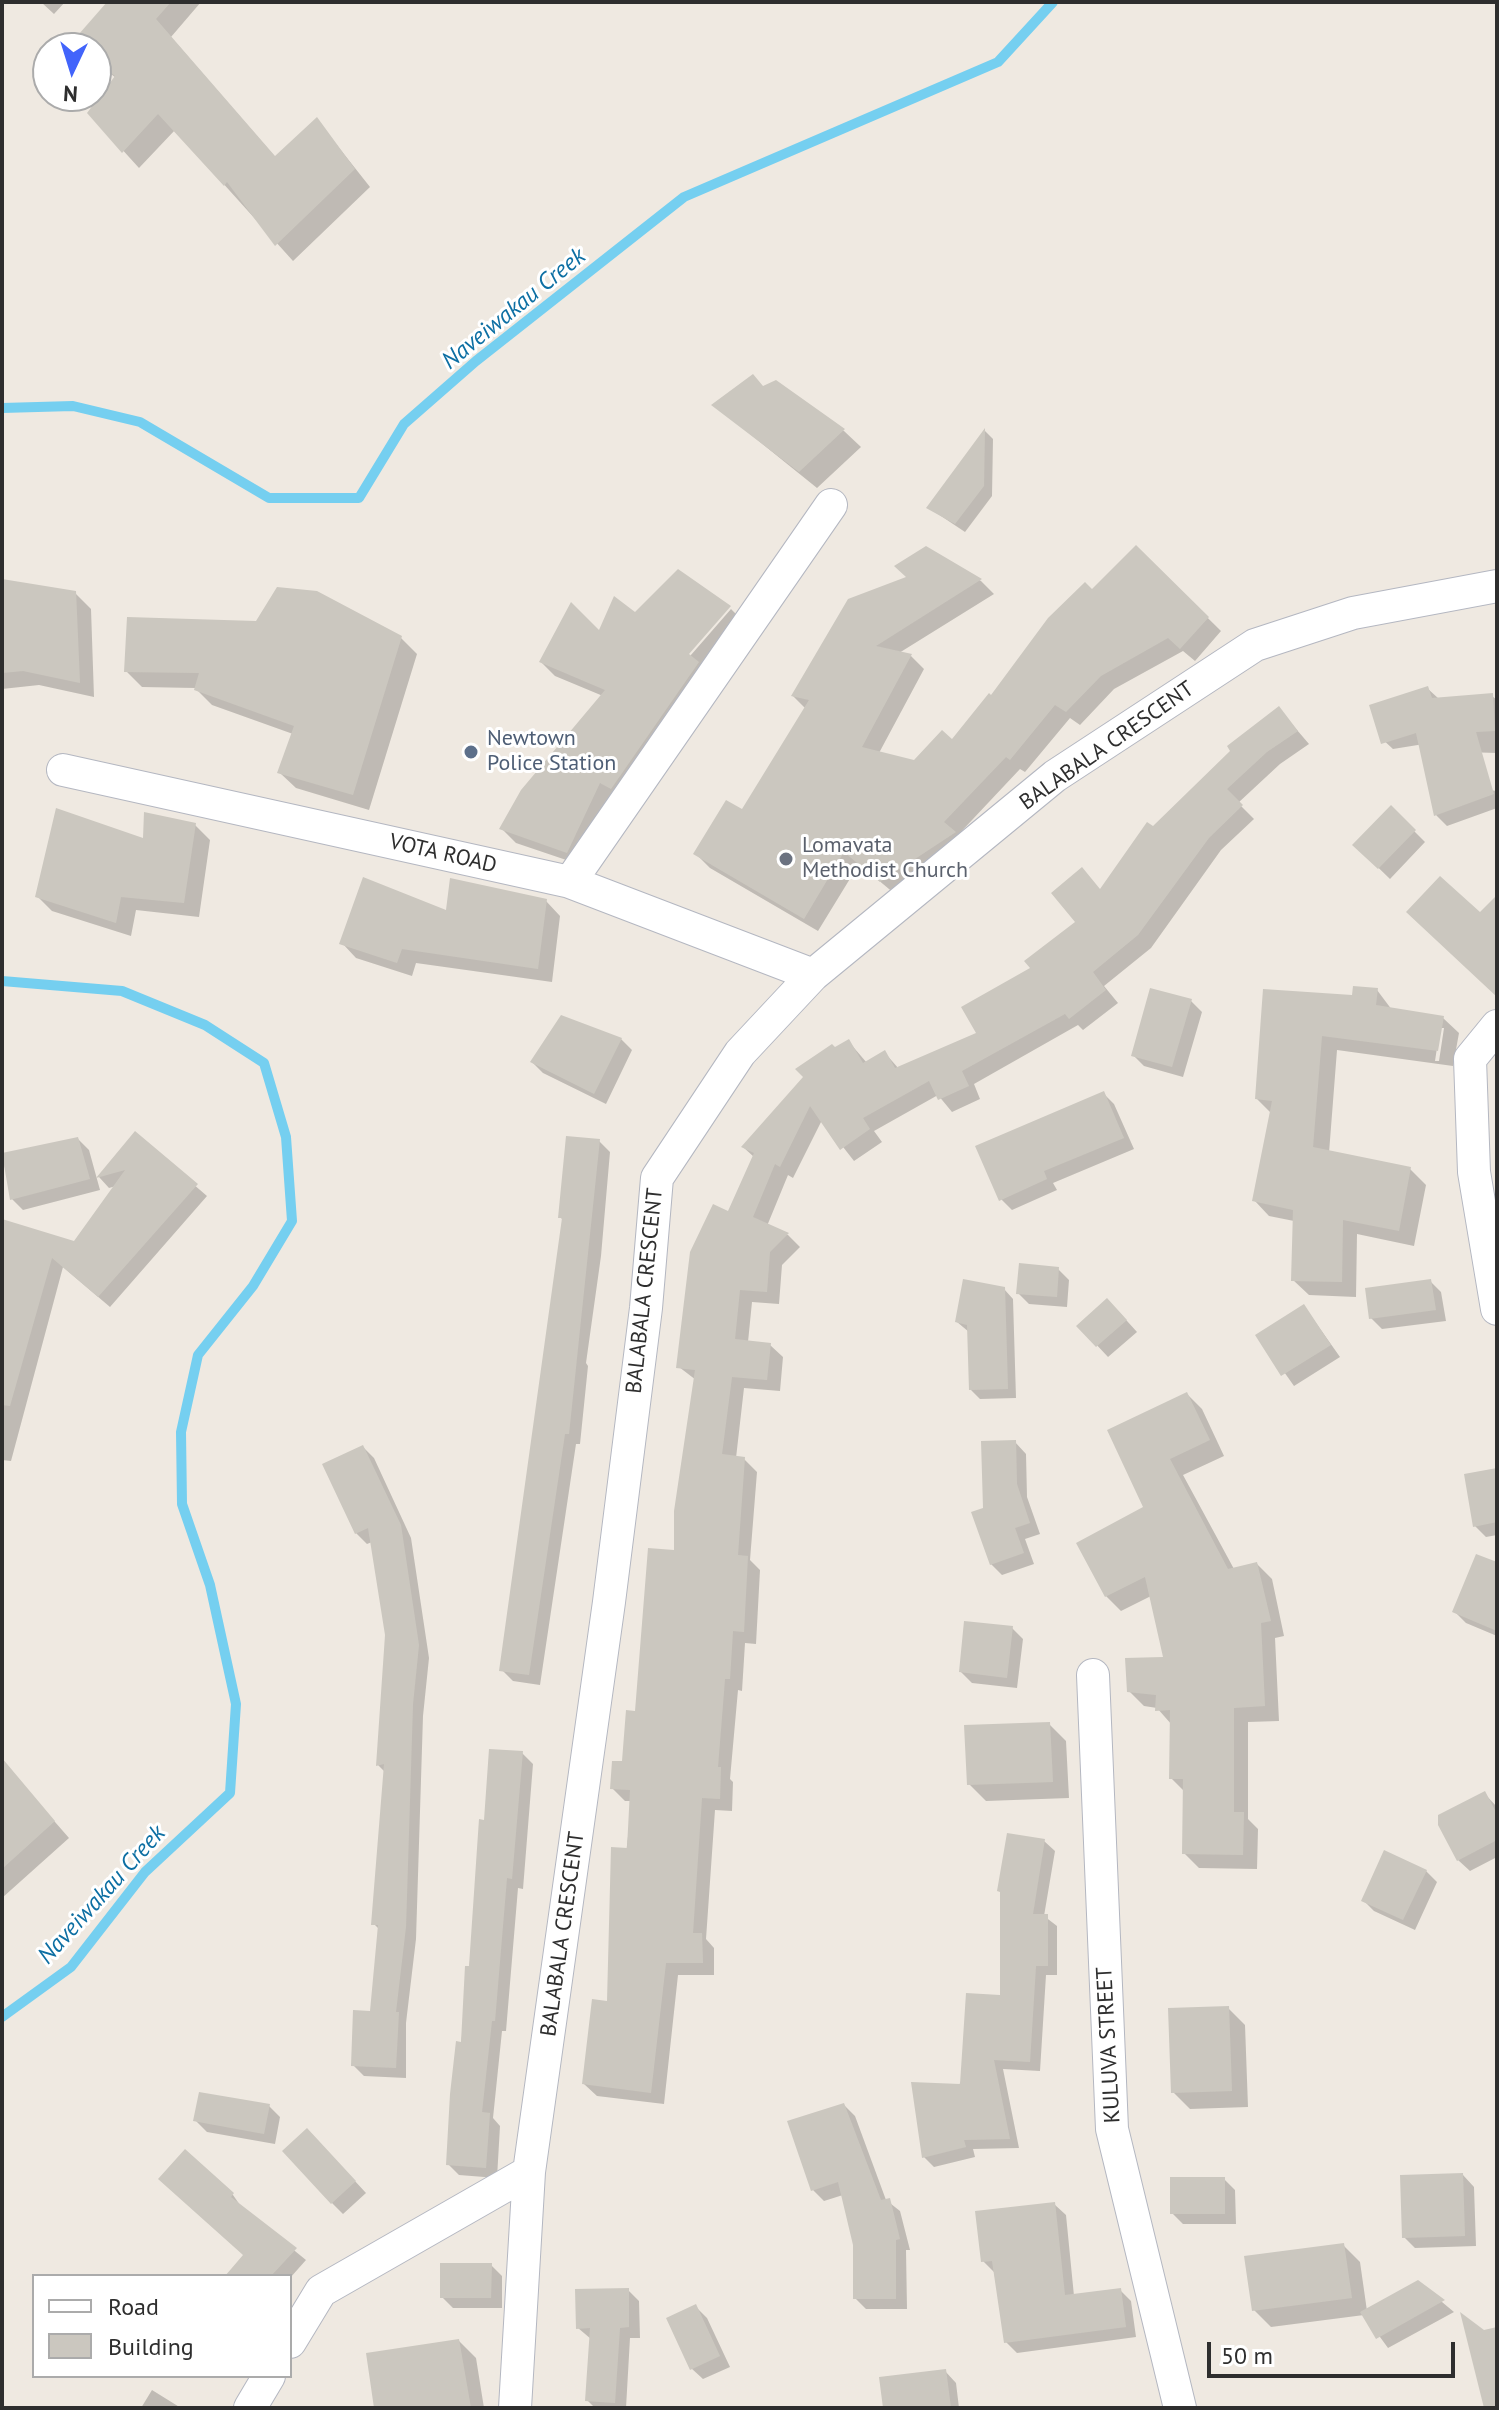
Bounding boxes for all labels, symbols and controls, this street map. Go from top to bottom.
north arrow [32,32,112,112]
text: N [62,79,79,108]
water label: Naveiwakau Creek [436,242,592,376]
street label: BALABALA CRESCENT [1015,676,1199,816]
place label: Newtown Police Station [487,726,616,778]
marker: Newtown Police Station [462,743,480,761]
street label: VOTA ROAD [387,829,499,879]
place label: Lomavata Methodist Church [802,833,968,884]
marker: Lomavata Methodist Church [777,850,795,868]
street label: BALABALA CRESCENT [621,1187,669,1395]
water label: Naveiwakau Creek [32,1820,172,1970]
street label: BALABALA CRESCENT [536,1830,590,2038]
street label: KULUVA STREET [1092,1966,1126,2124]
legend [32,2274,292,2378]
text: Road [108,2291,159,2322]
scale bar [1211,2326,1459,2376]
text: Building [108,2331,194,2362]
text: 50 m [1221,2340,1273,2371]

